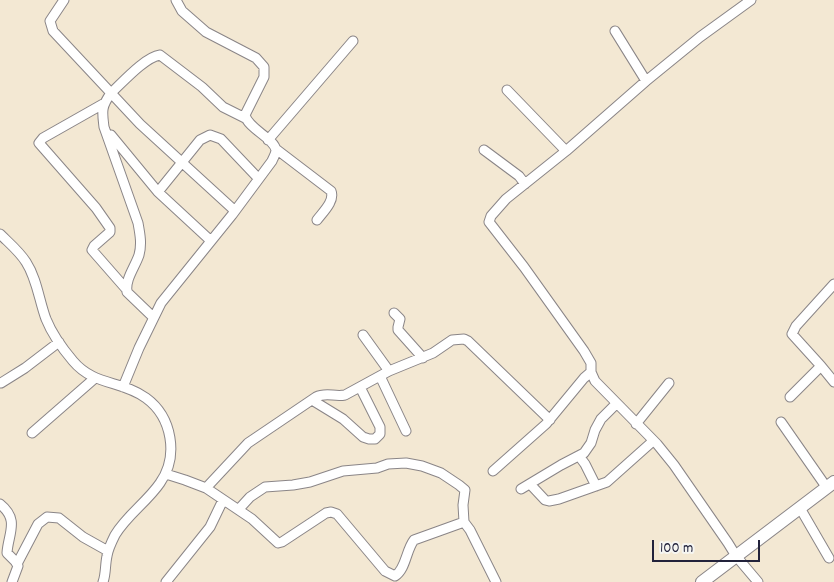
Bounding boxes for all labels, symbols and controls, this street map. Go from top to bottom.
scale bar [654,530,762,562]
text: 100 m [660,538,693,560]

